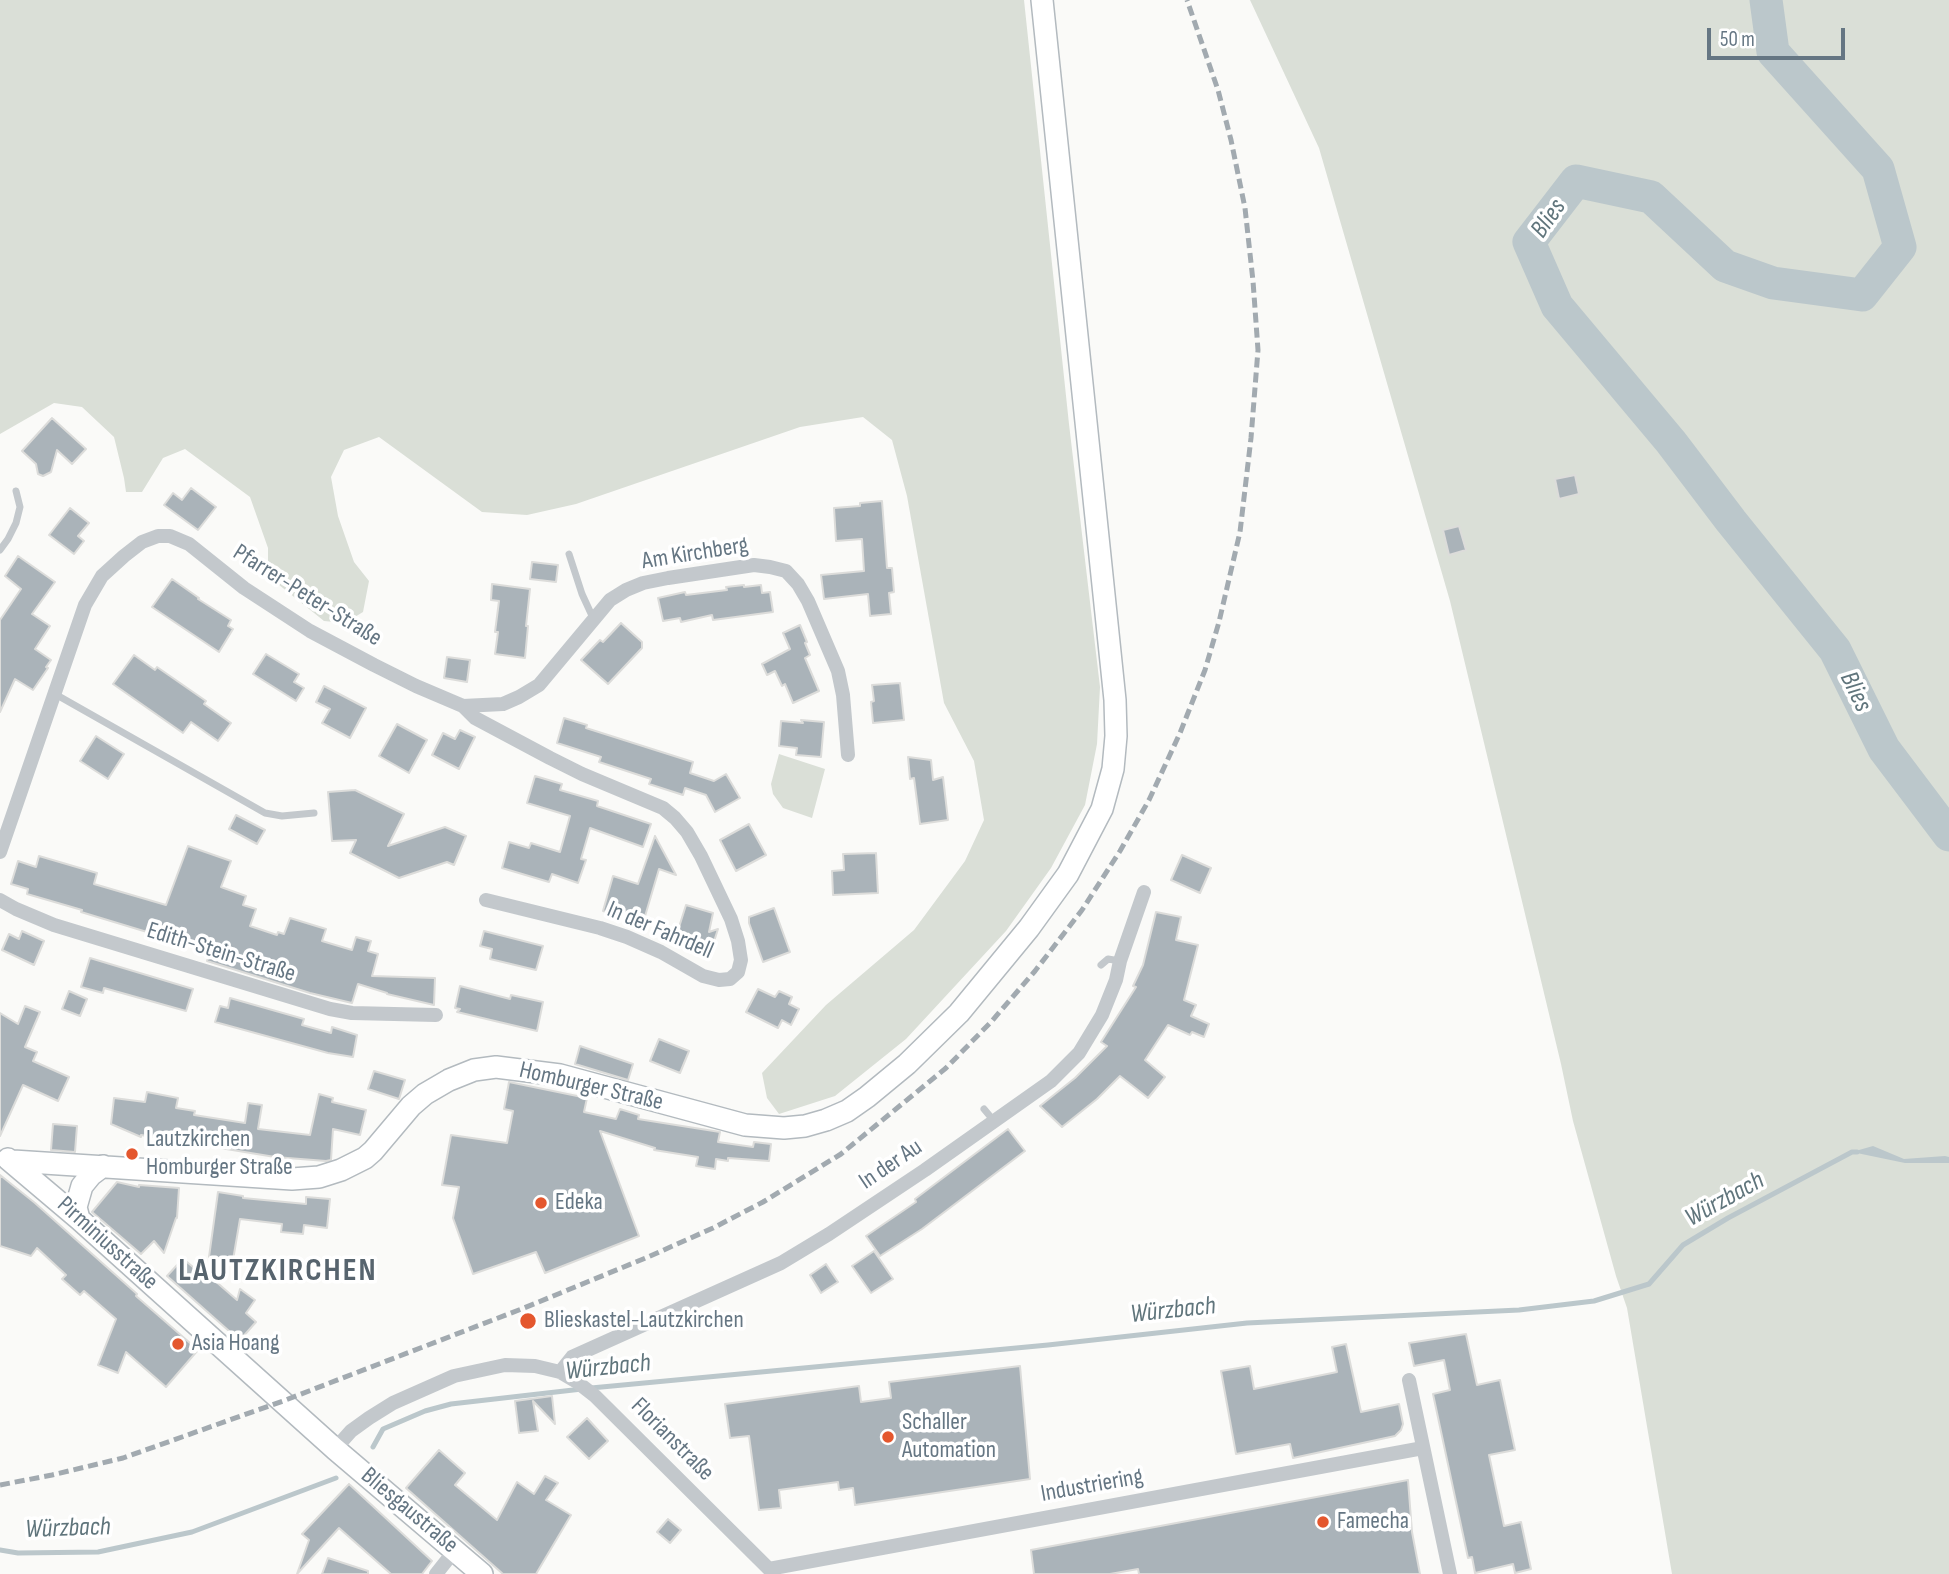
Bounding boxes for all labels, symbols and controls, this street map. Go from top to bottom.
scale bar [1711,14,1849,58]
text: 50 m [1720,27,1755,52]
water label: Blies [1525,193,1573,245]
street label: Am Kirchberg [640,531,750,577]
street label: Pfarrer-Peter-Straße [227,539,387,653]
water label: Blies [1832,667,1878,717]
street label: In der Fahrdell [603,896,717,966]
street label: Edith-Stein-Straße [143,917,299,989]
street label: Homburger Straße [516,1056,666,1118]
place label: Lautzkirchen Homburger Straße [146,1126,293,1182]
street label: In der Au [854,1134,928,1196]
marker: Lautzkirchen Homburger Straße [124,1146,140,1162]
water label: Würzbach [1680,1166,1770,1234]
place label: Edeka [555,1189,603,1217]
street label: Pirminiusstraße [51,1191,163,1297]
marker: Edeka [533,1195,549,1211]
district label: LAUTZKIRCHEN [180,1253,376,1291]
water label: Würzbach [1129,1291,1217,1331]
place label: Blieskastel-Lautzkirchen [544,1307,744,1335]
marker: Blieskastel-Lautzkirchen [518,1311,538,1331]
place label: Asia Hoang [192,1330,280,1358]
marker: Asia Hoang [170,1336,186,1352]
water label: Würzbach [564,1348,652,1388]
street label: Florianstraße [624,1392,720,1488]
place label: Schaller Automation [902,1409,996,1465]
marker: Schaller Automation [880,1429,896,1445]
street label: Bliesgaustraße [354,1462,464,1560]
street label: Industriering [1039,1463,1145,1509]
place label: Famecha [1337,1508,1409,1536]
water label: Würzbach [25,1512,111,1546]
marker: Famecha [1315,1514,1331,1530]

